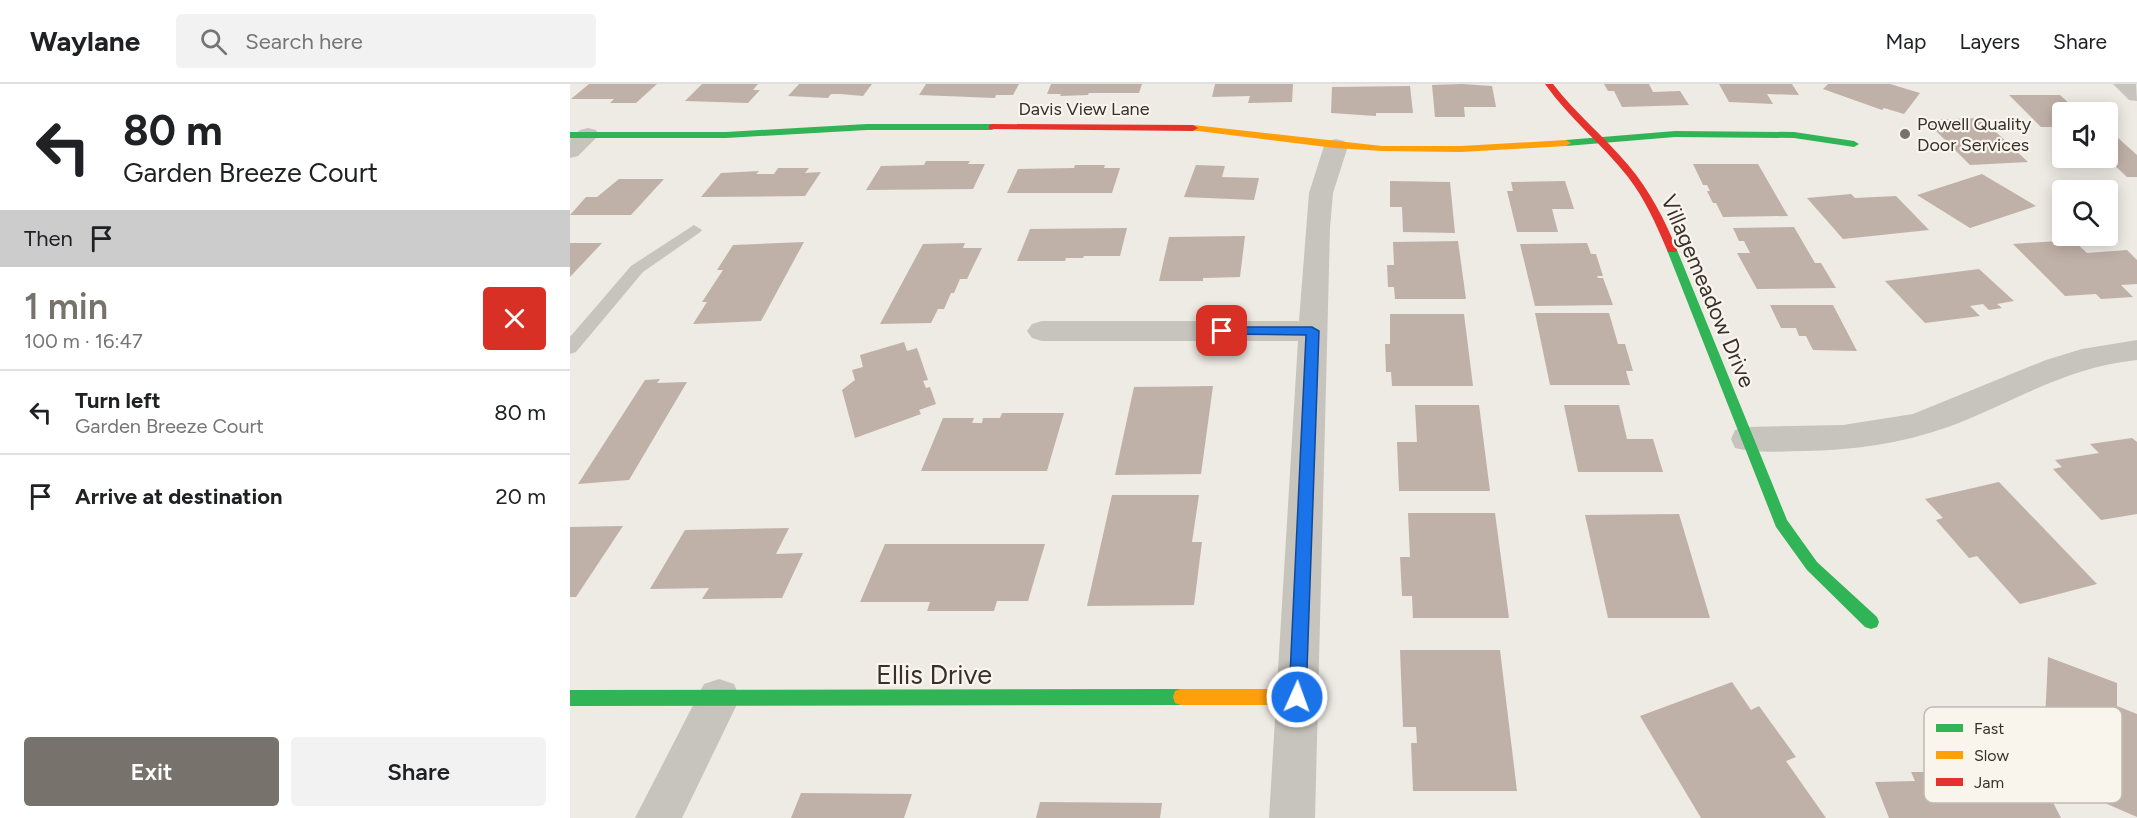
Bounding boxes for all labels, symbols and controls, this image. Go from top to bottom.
search box [176,14,596,68]
text: Waylane [30,24,140,58]
icon: search [197,25,230,58]
text: Search here [245,28,363,55]
text: Map [1886,29,1926,54]
text: Layers [1959,29,2020,54]
text: Share [2053,29,2107,54]
street label: Davis View Lane [1018,98,1150,120]
map controls [2052,102,2118,246]
button: sound [2052,102,2118,168]
text: 80 m [123,105,223,156]
icon: left [24,108,102,186]
place label: Powell Quality Door Services [1917,113,2032,156]
marker: Powell Quality Door Services [1898,127,1912,141]
text: Garden Breeze Court [123,156,378,189]
button: search [2052,180,2118,246]
street label: Villagemeadow Drive [1655,190,1761,392]
icon: arrive [85,222,118,255]
text: Then [24,225,73,252]
text: 1 min [24,285,108,328]
button: close [483,287,546,350]
pin [1196,305,1247,356]
icon: arrive [1205,314,1238,347]
text: 100 m · 16:47 [24,329,143,353]
text: Turn left [75,387,161,414]
icon: left [24,396,57,429]
text: 80 m [494,399,546,426]
text: Garden Breeze Court [75,414,264,438]
icon: arrive [24,480,57,513]
text: Arrive at destination [75,483,283,510]
text: 20 m [495,483,546,510]
street label: Ellis Drive [876,658,992,691]
position arrow [1265,665,1329,729]
legend [1924,707,2122,803]
text: Fast [1974,719,2004,738]
button: Exit [24,737,279,806]
button: Share [291,737,546,806]
text: Slow [1974,746,2009,765]
text: Jam [1974,773,2004,792]

